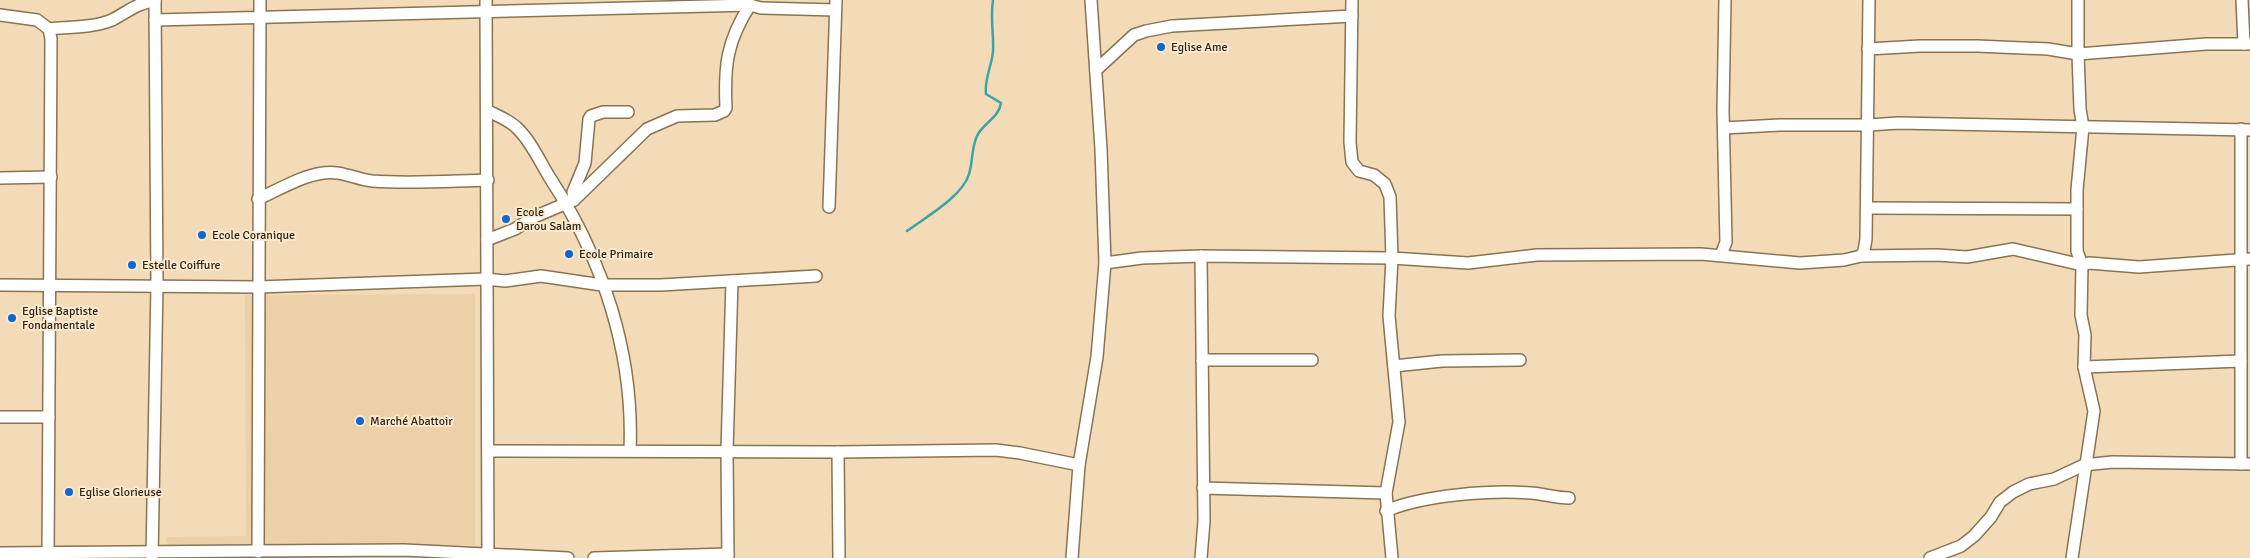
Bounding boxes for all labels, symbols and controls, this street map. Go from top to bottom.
place label: Eglise Ame [1171,40,1228,55]
marker: Eglise Ame [1155,41,1167,53]
place label: Ecole Darou Salam [516,205,581,234]
marker: Ecole Darou Salam [500,213,512,225]
place label: Ecole Coranique [212,228,295,243]
marker: Ecole Coranique [196,229,208,241]
place label: Ecole Primaire [579,247,653,262]
marker: Ecole Primaire [563,248,575,260]
place label: Estelle Coiffure [142,258,221,273]
marker: Estelle Coiffure [126,259,138,271]
place label: Eglise Baptiste Fondamentale [22,304,98,333]
marker: Eglise Baptiste Fondamentale [6,312,18,324]
place label: Marché Abattoir [370,414,453,429]
marker: Marché Abattoir [354,415,366,427]
place label: Eglise Glorieuse [79,485,162,500]
marker: Eglise Glorieuse [63,486,75,498]

